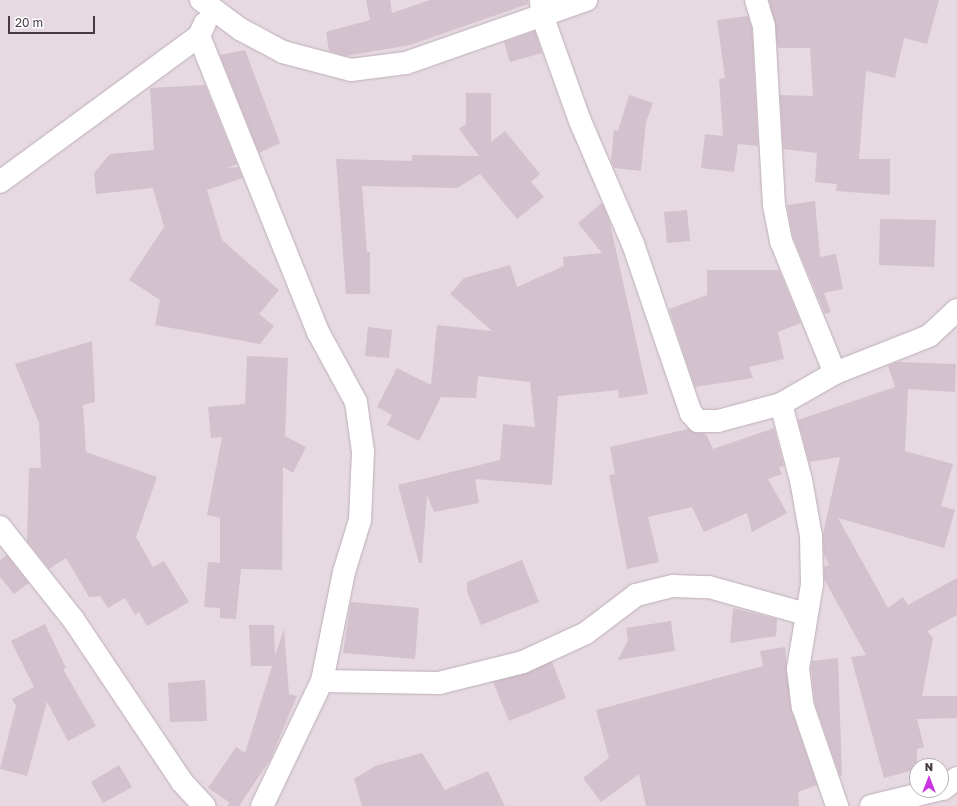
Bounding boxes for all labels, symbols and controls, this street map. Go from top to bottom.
scale bar [10,8,97,34]
text: 20 m [15,15,43,30]
north arrow [909,758,949,798]
text: N [925,760,933,773]

